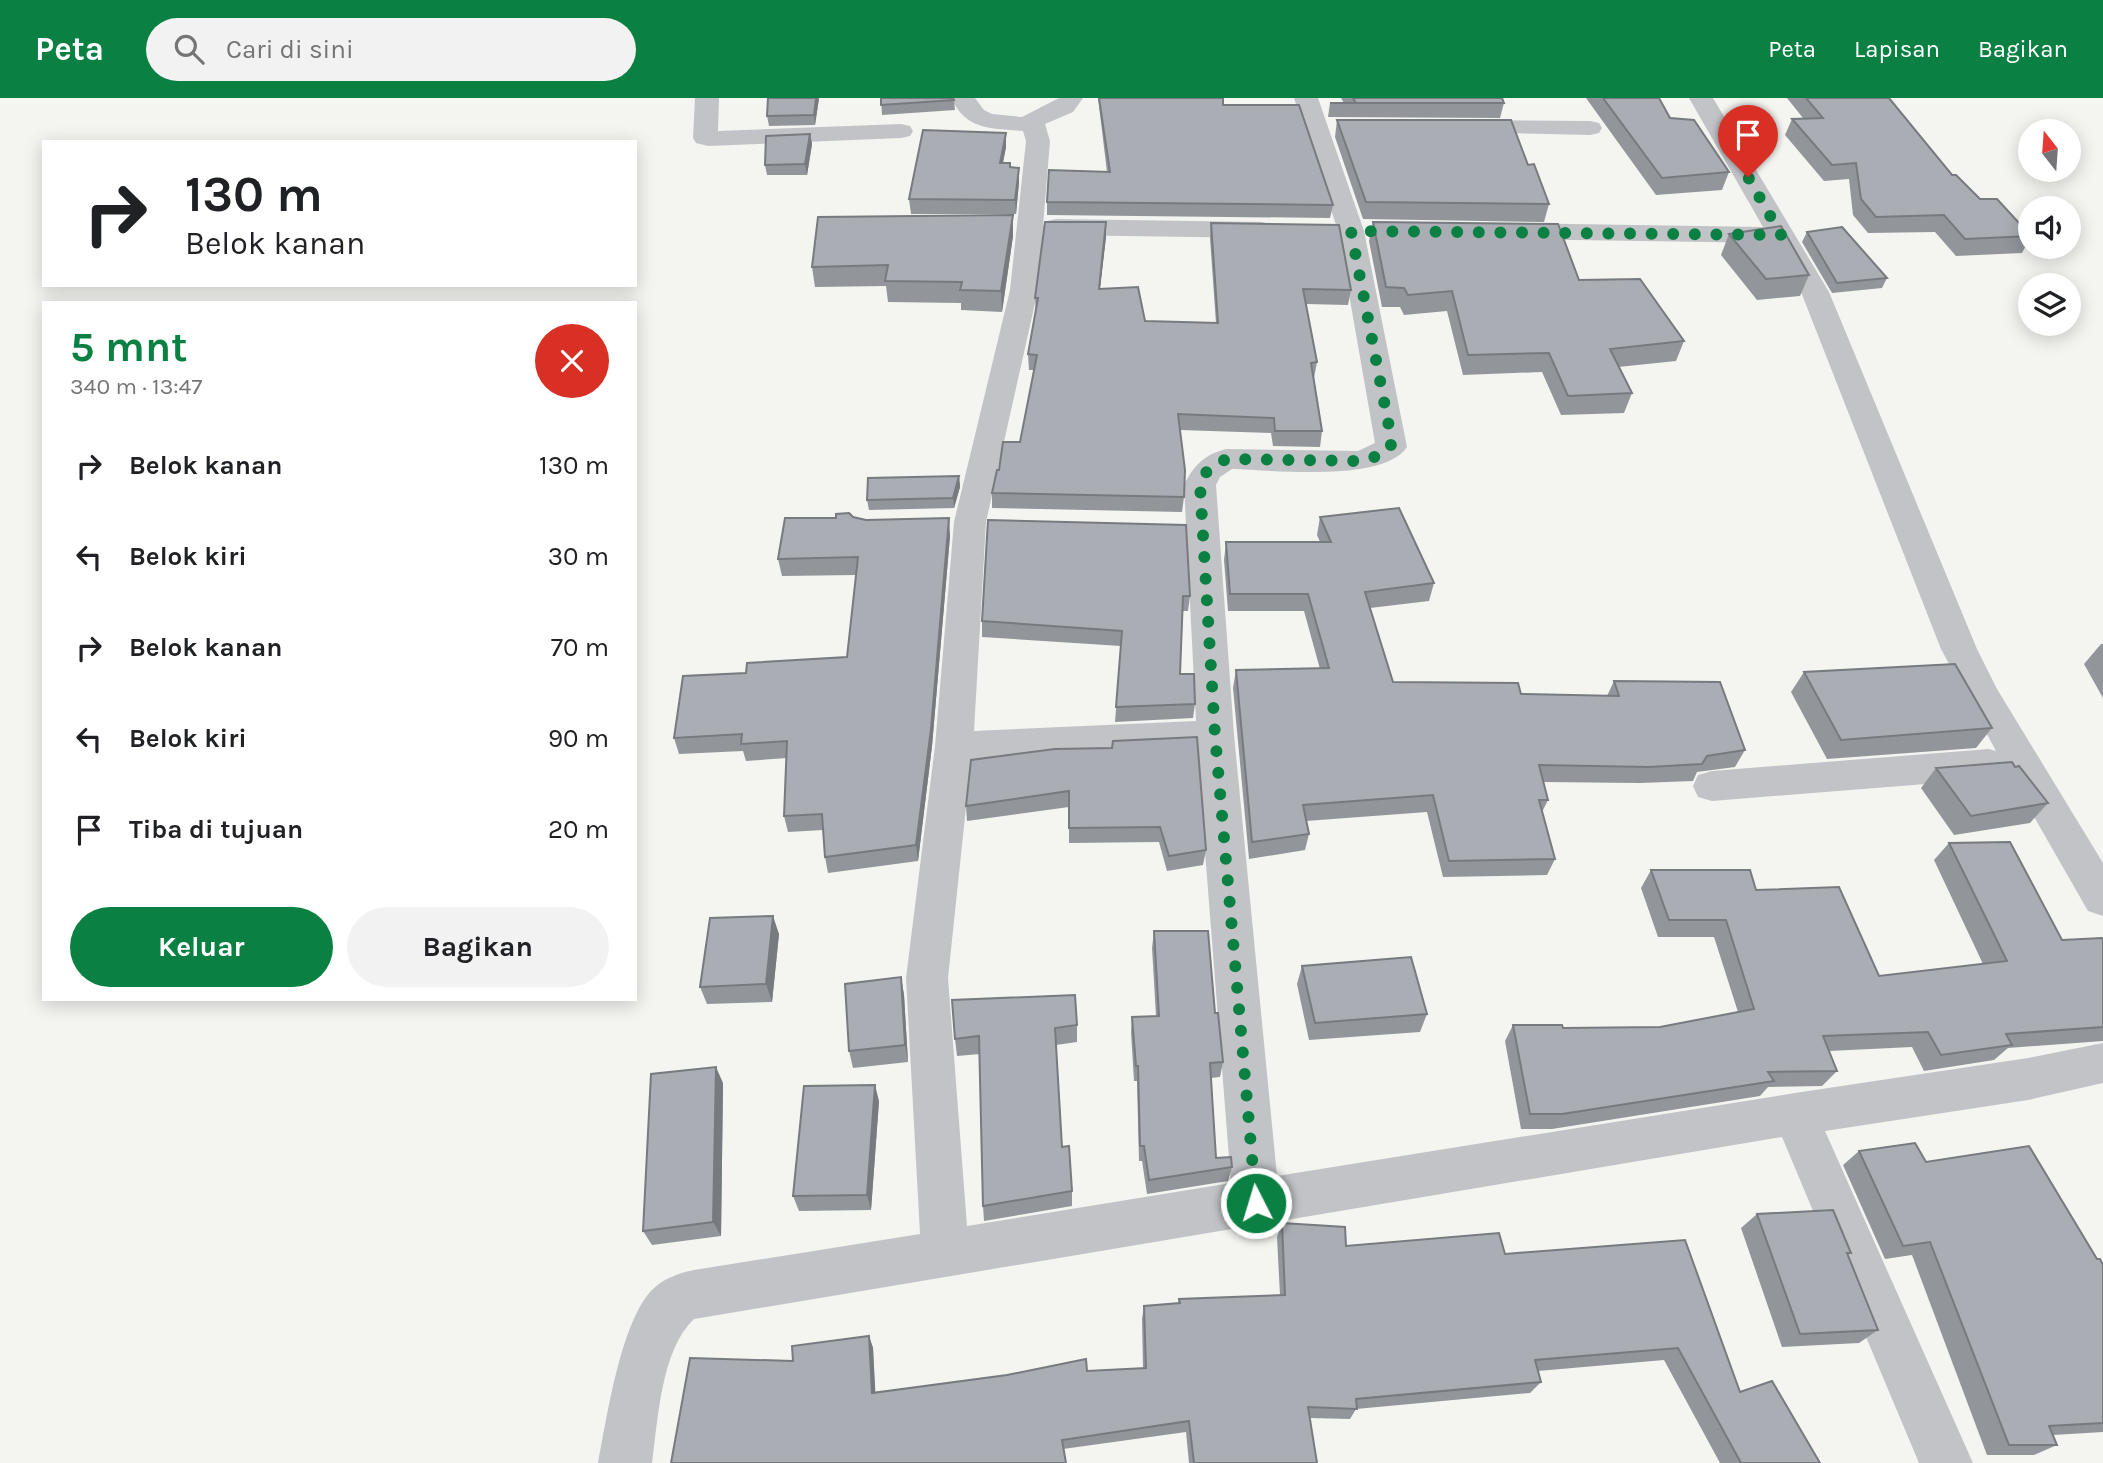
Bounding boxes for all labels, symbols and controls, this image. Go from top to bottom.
search box [146,18,636,81]
text: Peta [35,30,104,68]
icon: search [170,30,208,68]
text: Cari di sini [226,34,354,65]
text: Peta [1768,35,1816,63]
text: Lapisan [1854,35,1940,63]
text: Bagikan [1978,35,2068,63]
pin [1718,105,1778,177]
icon: arrive [1729,116,1767,154]
north arrow [2018,119,2081,182]
map controls [2018,119,2081,336]
text: 130 m [185,166,323,223]
icon: right [70,168,161,259]
button: sound [2018,196,2081,259]
text: Belok kanan [185,225,365,262]
button: layers [2018,273,2081,336]
text: 5 mnt [70,322,188,372]
button: close [535,324,609,398]
text: 340 m · 13:47 [70,373,202,400]
icon: right [70,447,108,485]
text: Belok kanan [129,450,282,481]
text: 130 m [539,450,609,481]
icon: left [70,538,108,576]
text: Belok kiri [129,541,247,572]
text: 30 m [548,541,609,572]
icon: right [70,629,108,667]
text: Belok kanan [129,632,282,663]
text: 70 m [551,632,609,663]
icon: left [70,720,108,758]
text: Belok kiri [129,723,247,754]
text: 90 m [548,723,609,754]
icon: arrive [70,811,108,849]
text: Tiba di tujuan [129,814,303,845]
text: 20 m [548,814,609,845]
button: Keluar [70,907,333,987]
button: Bagikan [347,907,609,987]
position arrow [1219,1166,1293,1240]

